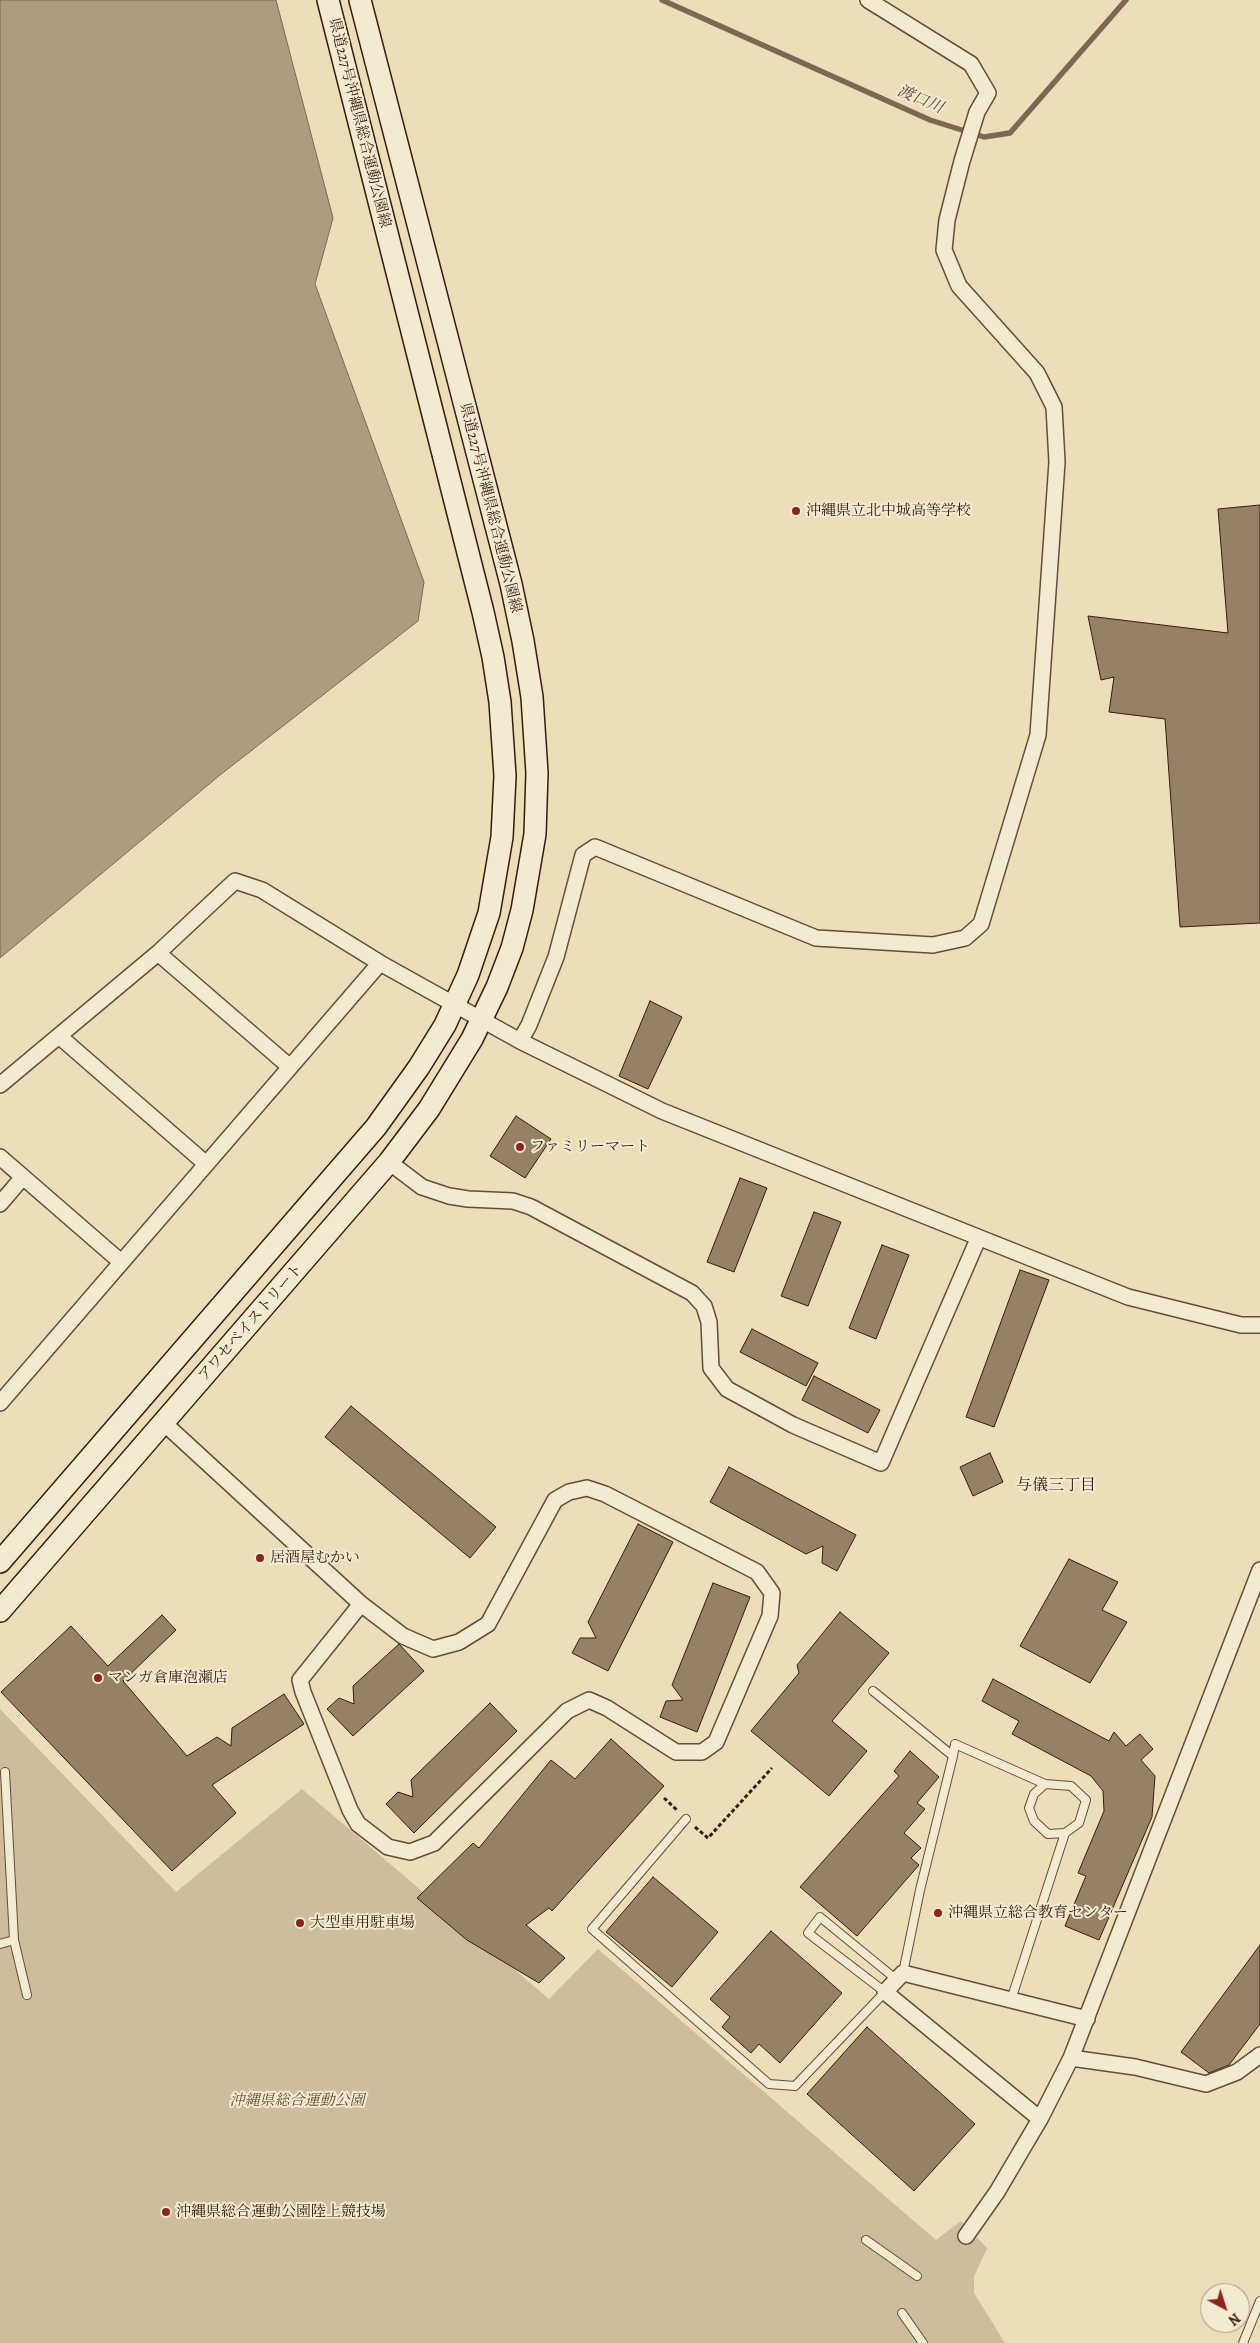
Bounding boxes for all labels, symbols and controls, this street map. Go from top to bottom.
street label: 県道227号沖縄県総合運動公園線 [324,16,394,230]
water label: 渡口川 [894,82,946,118]
street label: 県道227号沖縄県総合運動公園線 [455,401,525,615]
place label: 沖縄県立北中城高等学校 [806,502,971,520]
marker: 沖縄県立北中城高等学校 [790,505,802,517]
place label: ファミリーマート [530,1138,650,1156]
marker: ファミリーマート [514,1141,526,1153]
street label: アワセベイストリート [195,1260,307,1386]
district label: 与儀三丁目 [1016,1476,1096,1496]
place label: 居酒屋むかい [270,1549,360,1567]
marker: 居酒屋むかい [254,1552,266,1564]
place label: マンガ倉庫泡瀬店 [108,1669,228,1687]
marker: マンガ倉庫泡瀬店 [92,1672,104,1684]
place label: 沖縄県立総合教育センター [948,1904,1128,1922]
marker: 沖縄県立総合教育センター [932,1907,944,1919]
place label: 大型車用駐車場 [310,1914,415,1932]
marker: 大型車用駐車場 [294,1917,306,1929]
park label: 沖縄県総合運動公園 [230,2092,364,2110]
place label: 沖縄県総合運動公園陸上競技場 [176,2203,386,2221]
marker: 沖縄県総合運動公園陸上競技場 [160,2206,172,2218]
north arrow [1200,2283,1250,2333]
text: N [1224,2309,1244,2330]

